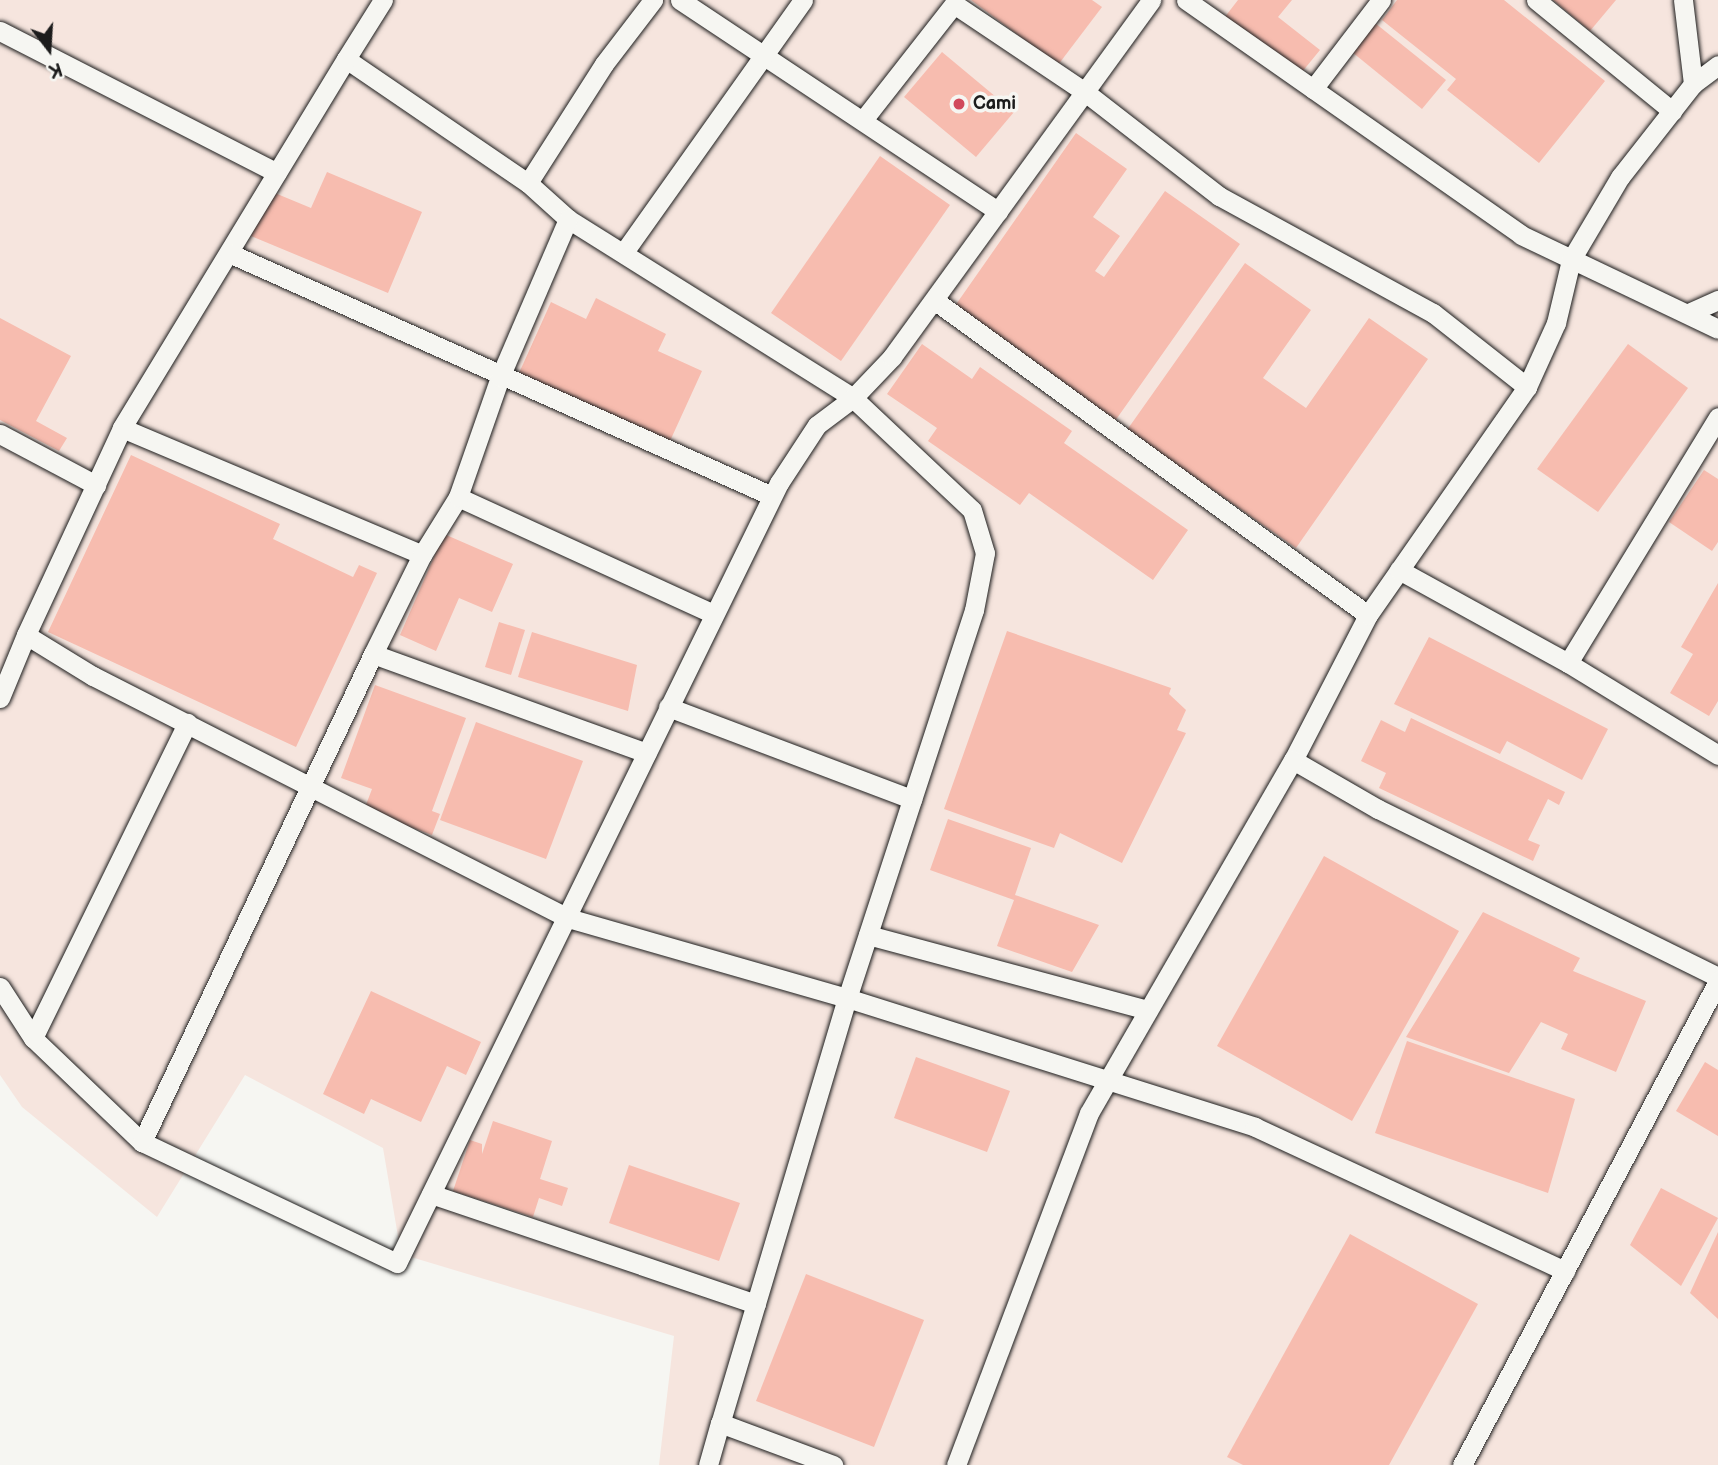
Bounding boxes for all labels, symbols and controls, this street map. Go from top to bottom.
north arrow [14,14,84,84]
text: K [46,57,65,82]
place label: Cami [973,93,1016,115]
marker: Cami [951,96,967,112]

